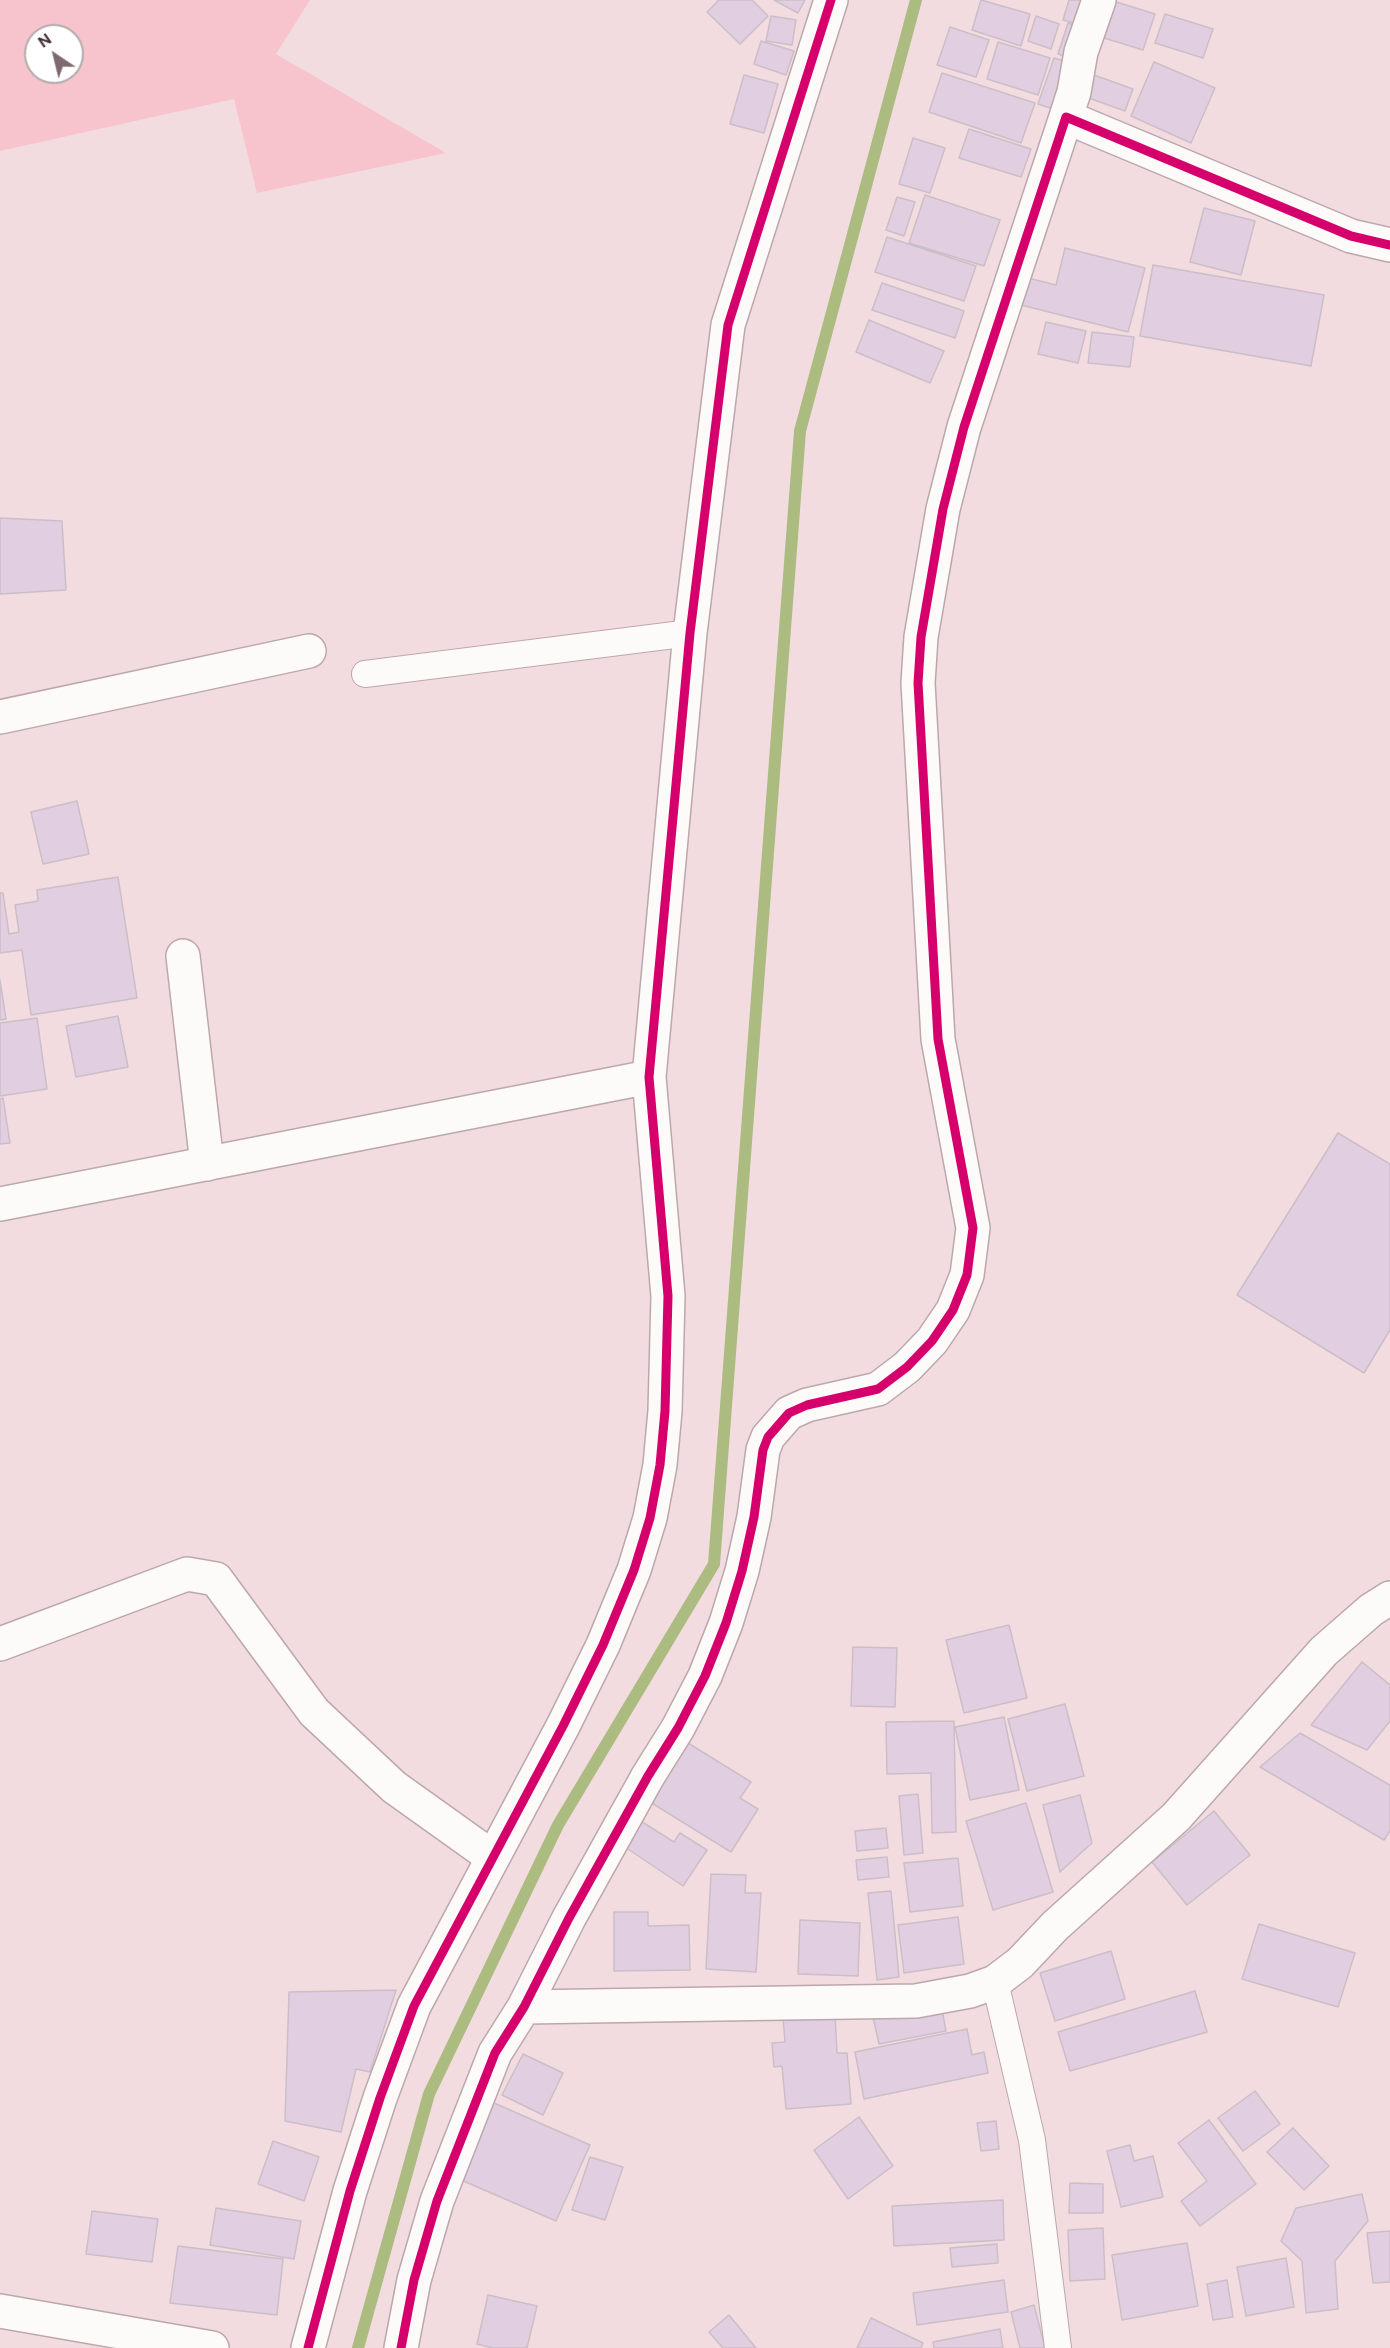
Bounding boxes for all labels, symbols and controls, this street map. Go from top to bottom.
north arrow [24,24,84,84]
text: N [34,29,55,52]

